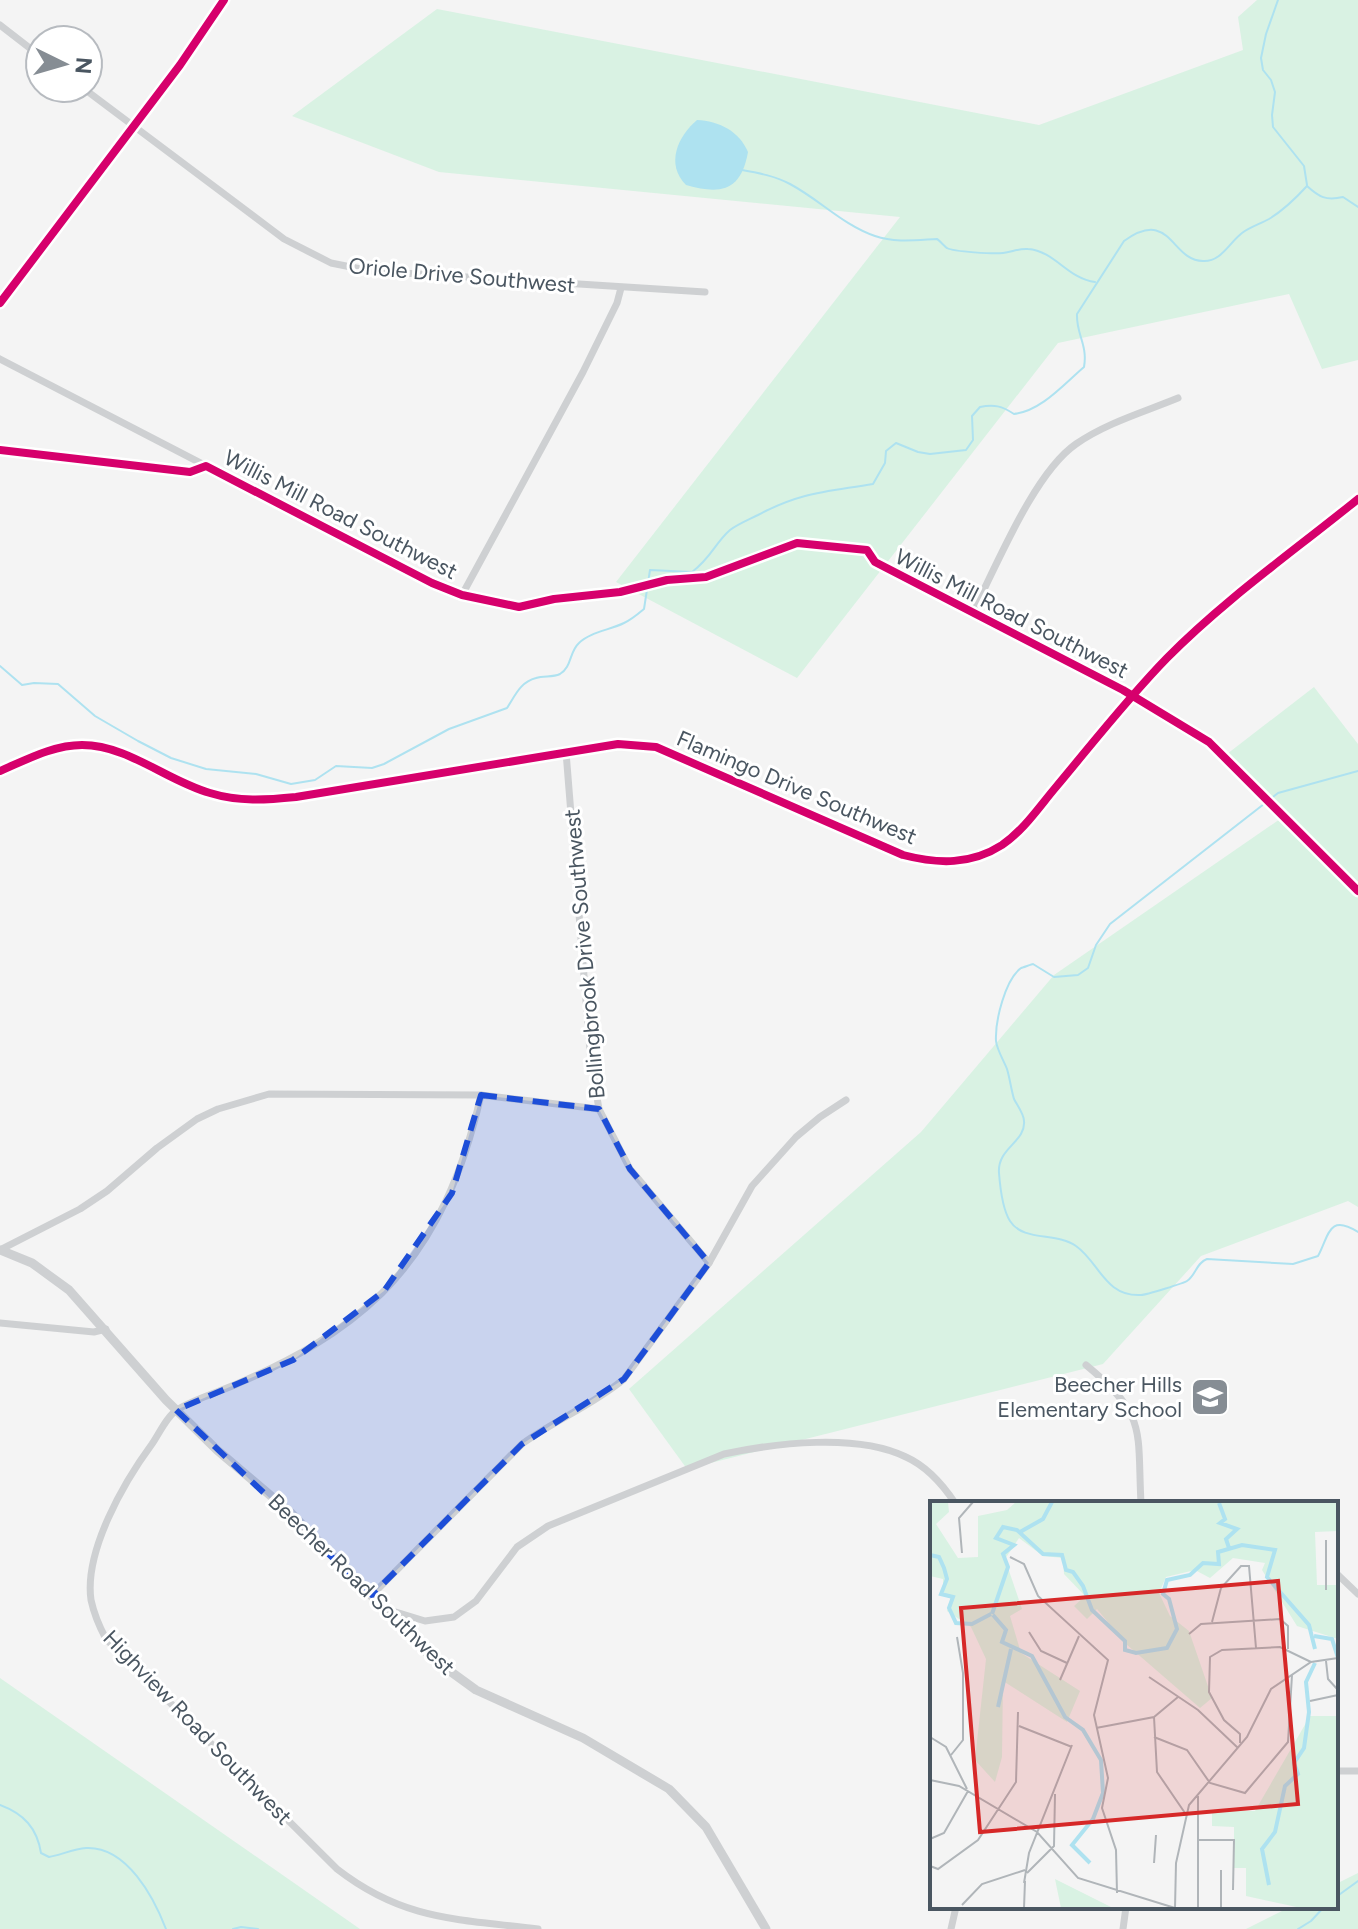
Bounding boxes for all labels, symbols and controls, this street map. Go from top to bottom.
north arrow [24,24,104,104]
text: N [69,56,98,75]
street label: Oriole Drive Southwest [347,252,576,299]
street label: Willis Mill Road Southwest [220,444,462,585]
street label: Willis Mill Road Southwest [891,543,1133,684]
street label: Flamingo Drive Southwest [673,725,921,850]
street label: Bollingbrook Drive Southwest [558,808,611,1100]
place label: Beecher Hills Elementary School [997,1371,1182,1423]
school or university icon: Beecher Hills Elementary School [1189,1376,1231,1418]
street label: Beecher Road Southwest [263,1488,461,1681]
inset map [930,1501,1338,1909]
street label: Highview Road Southwest [98,1624,298,1830]

